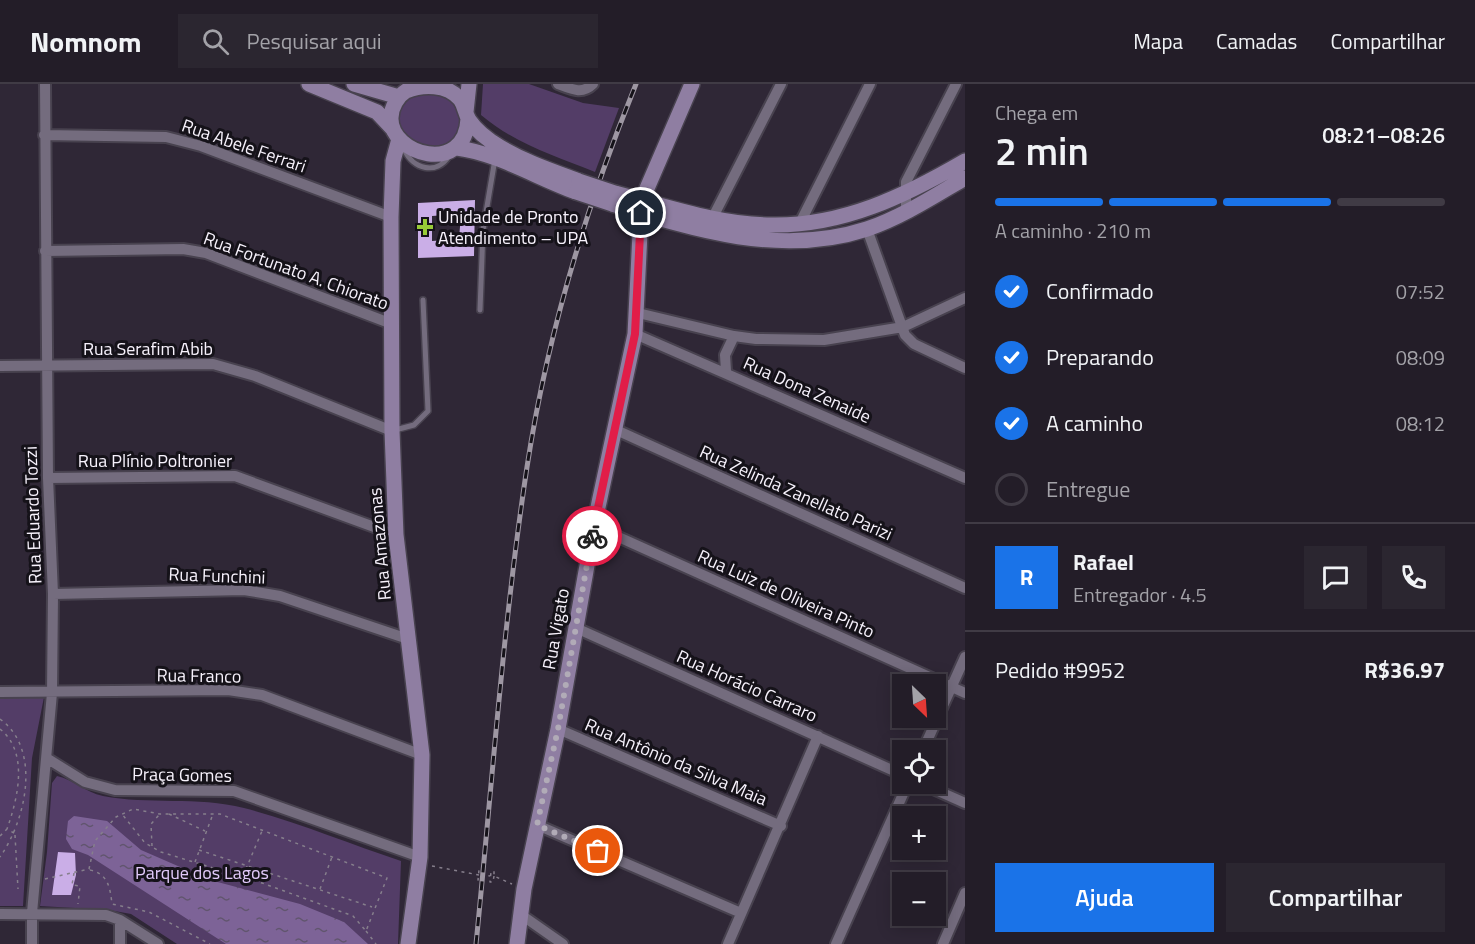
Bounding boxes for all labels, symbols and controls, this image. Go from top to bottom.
search box [178,14,598,68]
text: Nomnom [30,20,142,63]
text: Pesquisar aqui [247,24,382,58]
icon: search [199,25,232,58]
text: Mapa [1133,25,1183,57]
text: Camadas [1216,25,1297,57]
text: Compartilhar [1330,25,1445,57]
text: Chega em [995,97,1078,128]
street label: Rua Abele Ferrari [178,112,310,179]
text: 08:21–08:26 [1322,118,1445,152]
text: 2 min [995,121,1089,180]
pin [615,187,666,238]
icon: home [624,196,657,229]
place label: Unidade de Pronto Atendimento – UPA [438,203,589,251]
text: A caminho · 210 m [995,215,1151,246]
marker: Unidade de Pronto Atendimento – UPA [416,218,434,236]
street label: Rua Fortunato A. Chiorato [200,224,393,317]
text: Confirmado [1046,274,1154,308]
icon: check [995,275,1028,308]
text: 07:52 [1396,276,1445,307]
street label: Rua Serafim Abib [83,335,213,362]
text: Preparando [1046,340,1154,374]
icon: check [995,341,1028,374]
text: 08:09 [1396,342,1445,373]
street label: Rua Dona Zenaide [739,349,875,430]
text: A caminho [1046,406,1143,440]
icon: check [995,407,1028,440]
text: 08:12 [1396,408,1445,439]
street label: Rua Zelinda Zanellato Parizi [695,438,897,547]
street label: Rua Eduardo Tozzi [17,446,48,584]
street label: Rua Plínio Poltronier [78,447,232,474]
text: Entregue [1046,472,1130,506]
street label: Rua Amazonas [361,487,398,602]
courier [562,506,622,566]
icon: bike [576,520,609,553]
street label: Rua Luiz de Oliveira Pinto [693,542,879,645]
text: Rafael [1073,545,1134,579]
button: chat [1304,546,1367,609]
button: phone [1382,546,1445,609]
street label: Rua Funchini [168,560,266,591]
text: R [1020,560,1033,594]
text: Entregador · 4.5 [1073,579,1207,610]
street label: Rua Vigato [535,586,576,672]
street label: Rua Horácio Carraro [673,642,822,729]
text: Pedido #9952 [995,653,1125,687]
text: R$36.97 [1364,653,1445,687]
street label: Rua Franco [156,661,242,690]
north arrow [892,674,946,728]
map controls [892,674,946,926]
street label: Rua Antônio da Silva Maia [581,711,772,812]
button: locate [892,740,946,794]
street label: Praça Gomes [132,760,232,789]
button: + [892,806,946,860]
pin [572,825,623,876]
icon: bag [581,834,614,867]
park label: Parque dos Lagos [135,859,269,886]
button: Ajuda [995,863,1214,932]
button: Compartilhar [1226,863,1445,932]
button: − [892,872,946,926]

